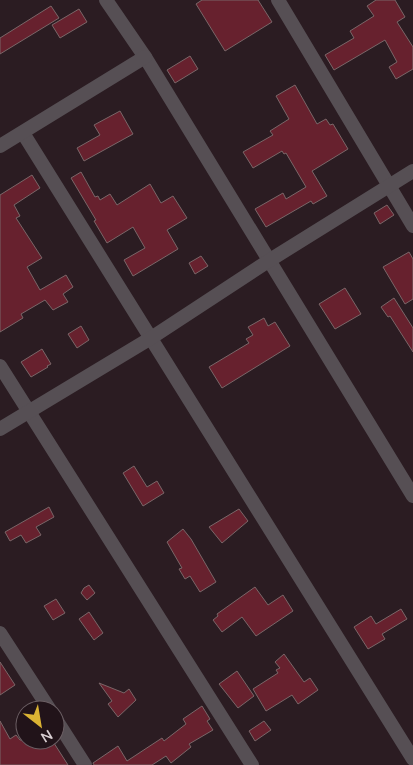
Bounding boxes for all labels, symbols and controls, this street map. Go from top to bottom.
north arrow [15,700,65,750]
text: N [38,726,56,747]

